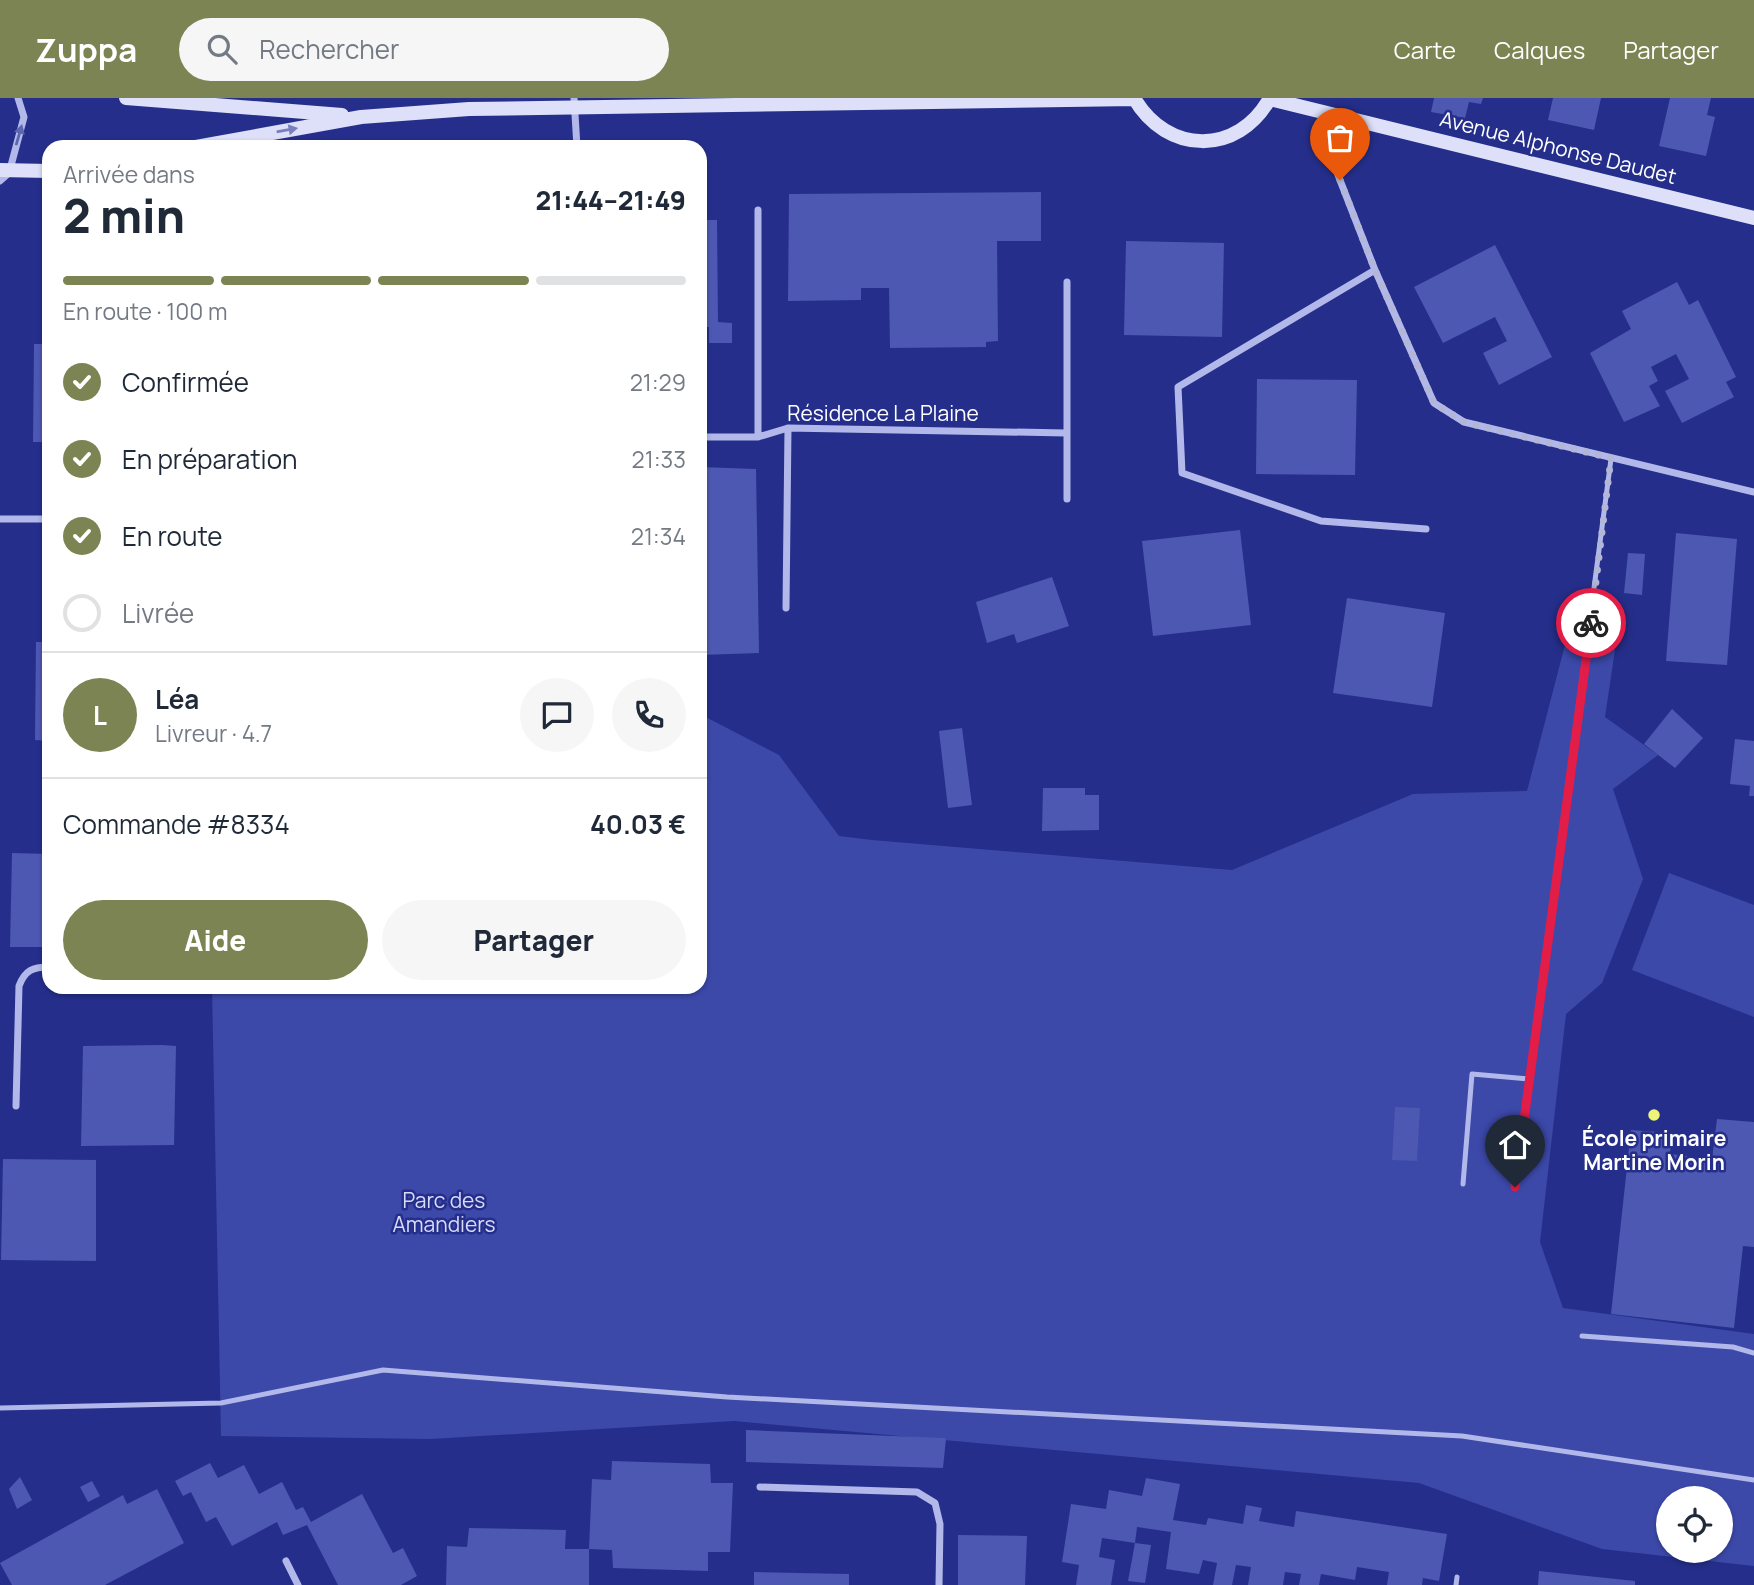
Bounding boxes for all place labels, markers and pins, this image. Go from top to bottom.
pin [1310,108,1370,180]
marker: École primaire Martine Morin [1646,1107,1662,1123]
pin [1485,1115,1545,1187]
place label: École primaire Martine Morin [1582,1124,1726,1176]

